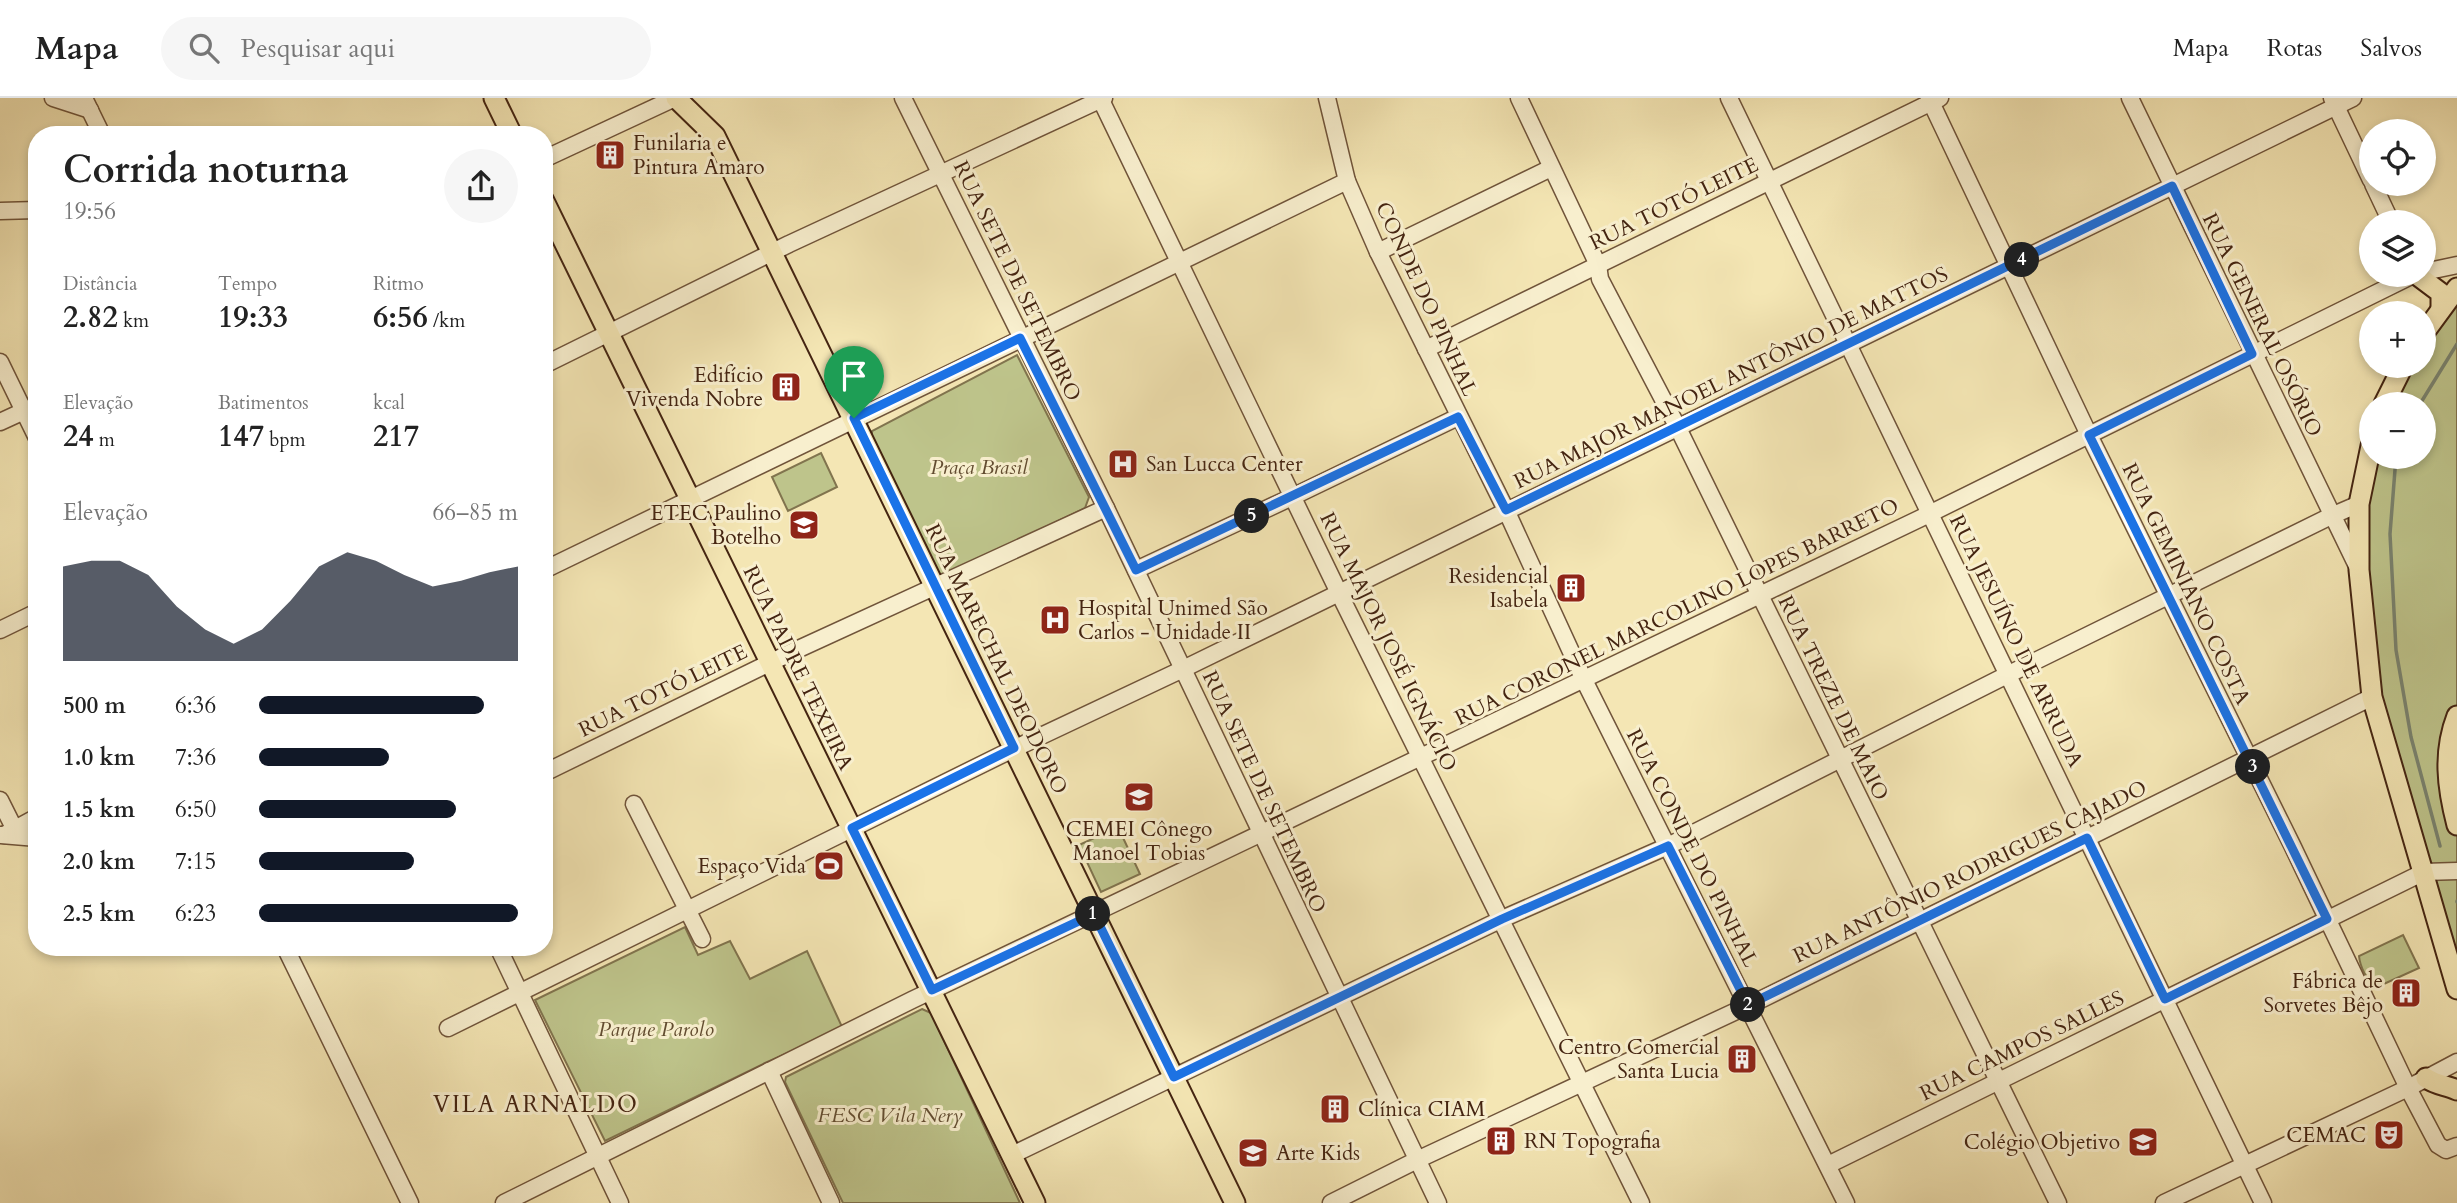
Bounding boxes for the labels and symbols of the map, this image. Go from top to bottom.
place label: Funilaria e Pintura Amaro [633,129,765,182]
building icon: Funilaria e Pintura Amaro [593,138,627,172]
street label: RUA TOTÓ LEITE [1584,150,1763,257]
street label: RUA SETE DE SETEMBRO [946,156,1088,406]
street label: CONDE DO PINHAL [1368,197,1484,401]
street label: RUA GENERAL OSÓRIO [2195,208,2330,442]
pin: 4 [2004,242,2039,278]
street label: RUA MAJOR MANOEL ANTÔNIO DE MATTOS [1509,260,1953,496]
pin [824,346,884,418]
place label: Edifício Vivenda Nobre [626,361,763,414]
building icon: Edifício Vivenda Nobre [769,370,803,404]
hospital icon: San Lucca Center [1106,447,1140,481]
place label: San Lucca Center [1146,450,1303,479]
park label: Praça Brasil [930,453,1029,482]
street label: RUA GEMINIANO COSTA [2115,458,2257,710]
street label: RUA CORONEL MARCOLINO LOPES BARRETO [1450,491,1904,733]
pin: 5 [1234,498,1270,534]
place label: ETEC Paulino Botelho [650,499,781,552]
school or university icon: ETEC Paulino Botelho [787,508,821,542]
street label: RUA MAJOR JOSÉ IGNÁCIO [1313,508,1463,776]
street label: RUA JESUÍNO DE ARRUDA [1942,510,2090,772]
street label: RUA MARECHAL DEODORO [918,519,1074,799]
street label: RUA PADRE TEXEIRA [736,561,860,775]
place label: Residencial Isabela [1448,562,1548,615]
building icon: Residencial Isabela [1554,571,1588,605]
street label: RUA TREZE DE MAIO [1771,591,1895,805]
place label: Hospital Unimed São Carlos - Unidade II [1078,594,1268,647]
hospital icon: Hospital Unimed São Carlos - Unidade II [1038,603,1072,637]
street label: RUA TOTÓ LEITE [573,637,752,744]
street label: RUA SETE DE SETEMBRO [1195,666,1333,918]
street label: RUA CONDE DO PINHAL [1619,724,1765,972]
pin: 3 [2236,750,2270,784]
street label: RUA ANTÔNIO RODRIGUES CAJADO [1788,773,2152,971]
school or university icon: CEMEI Cônego Manoel Tobias [1122,780,1156,814]
place label: CEMEI Cônego Manoel Tobias [1066,815,1212,868]
sports icon: Espaço Vida [812,849,846,883]
place label: Espaço Vida [698,852,806,881]
pin: 1 [1076,896,1110,932]
place label: Fábrica de Sorvetes Bêjo [2263,967,2383,1020]
building icon: Fábrica de Sorvetes Bêjo [2389,976,2423,1010]
street label: RUA CAMPOS SALLES [1915,984,2129,1108]
pin: 2 [1730,988,1766,1023]
park label: Parque Parolo [598,1015,714,1044]
place label: Centro Comercial Santa Lucia [1558,1033,1719,1086]
building icon: Centro Comercial Santa Lucia [1725,1042,1759,1076]
district label: VILA ARNALDO [433,1089,639,1120]
building icon: Clínica CIAM [1318,1092,1352,1126]
place label: Clínica CIAM [1358,1095,1486,1124]
park label: FESC Vila Nery [817,1101,963,1130]
theatre icon: CEMAC [2372,1118,2406,1152]
place label: CEMAC [2286,1121,2366,1150]
building icon: RN Topografia [1484,1124,1518,1158]
school or university icon: Colégio Objetivo [2126,1125,2160,1159]
place label: RN Topografia [1524,1127,1661,1156]
place label: Colégio Objetivo [1964,1128,2120,1157]
school or university icon: Arte Kids [1236,1136,1270,1170]
place label: Arte Kids [1276,1139,1360,1168]

